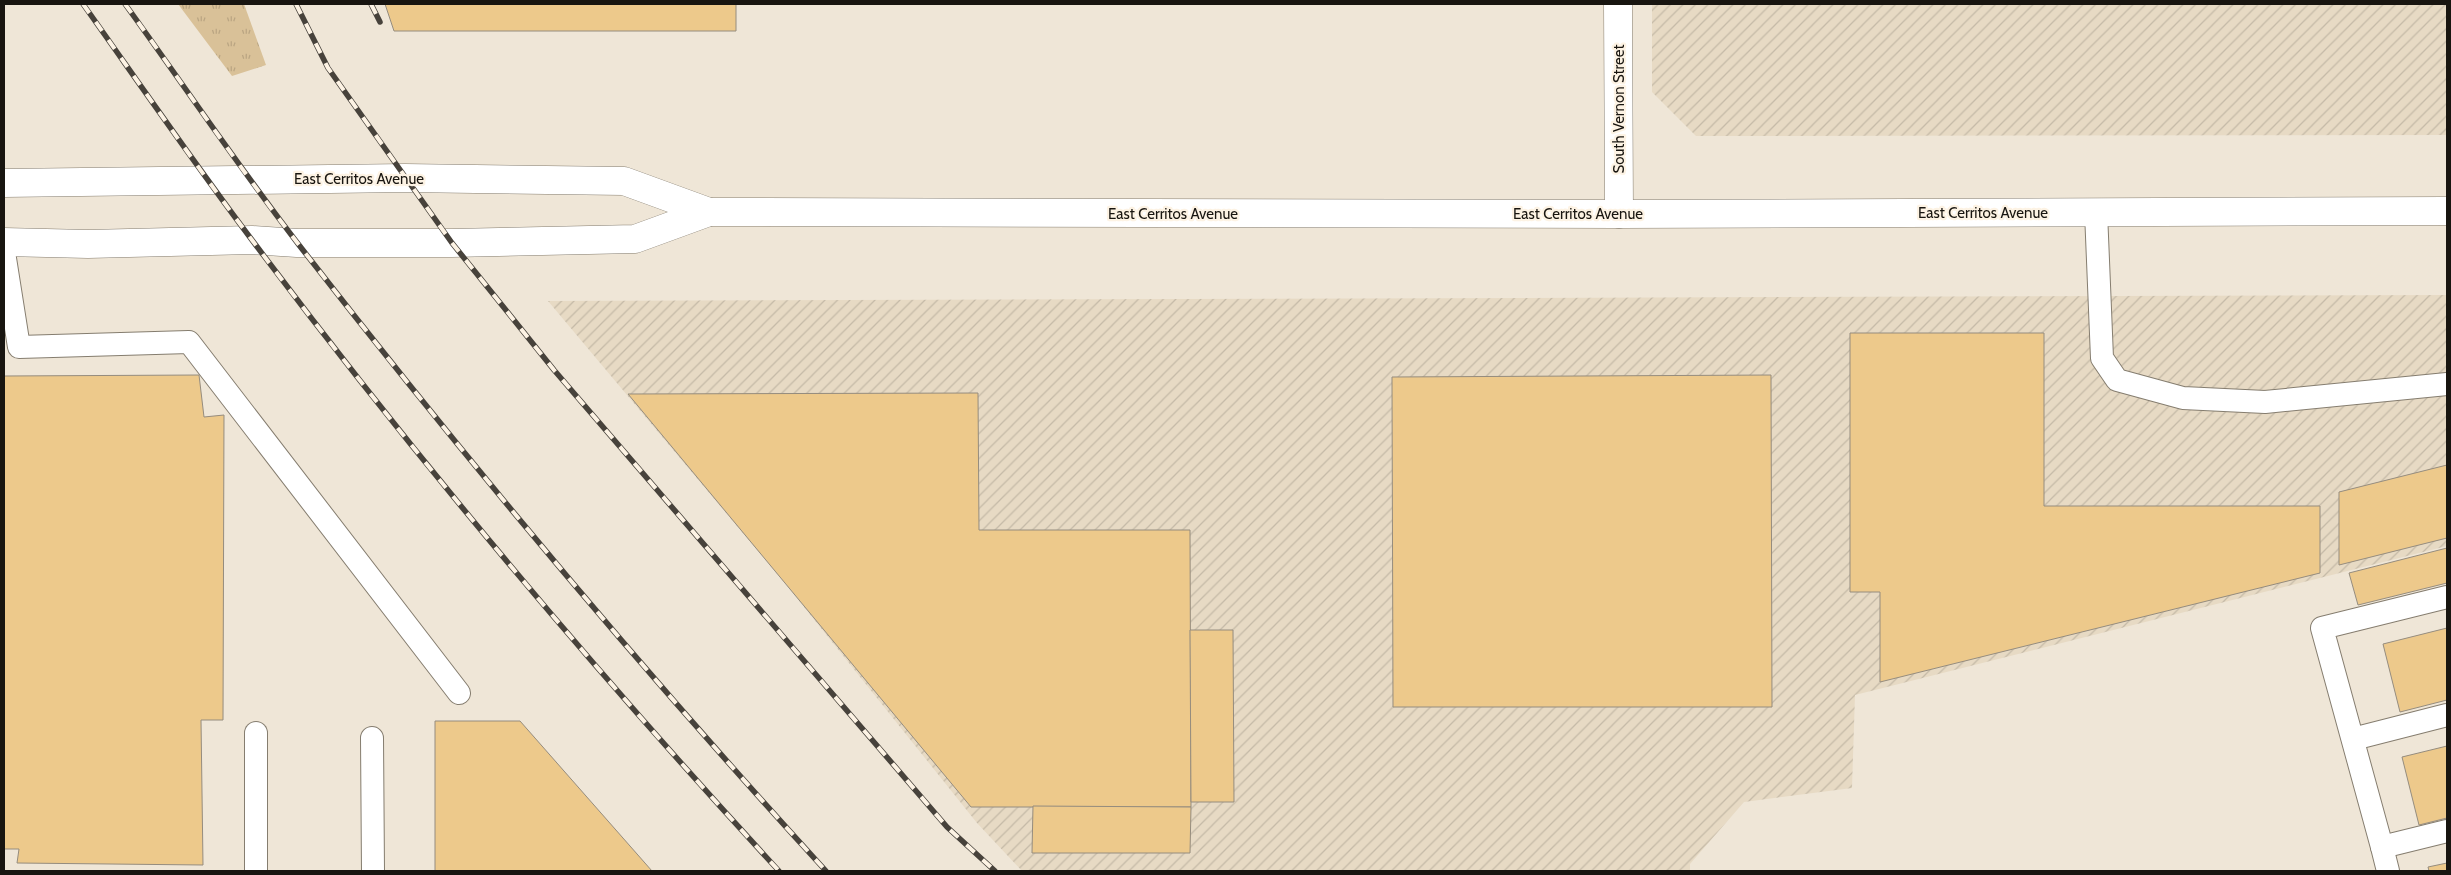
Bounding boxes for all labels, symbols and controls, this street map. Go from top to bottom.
street label: South Vernon Street [1610,44,1628,174]
street label: East Cerritos Avenue [294,170,424,188]
street label: East Cerritos Avenue [1918,204,2048,222]
street label: East Cerritos Avenue [1108,205,1238,223]
street label: East Cerritos Avenue [1513,205,1643,223]

